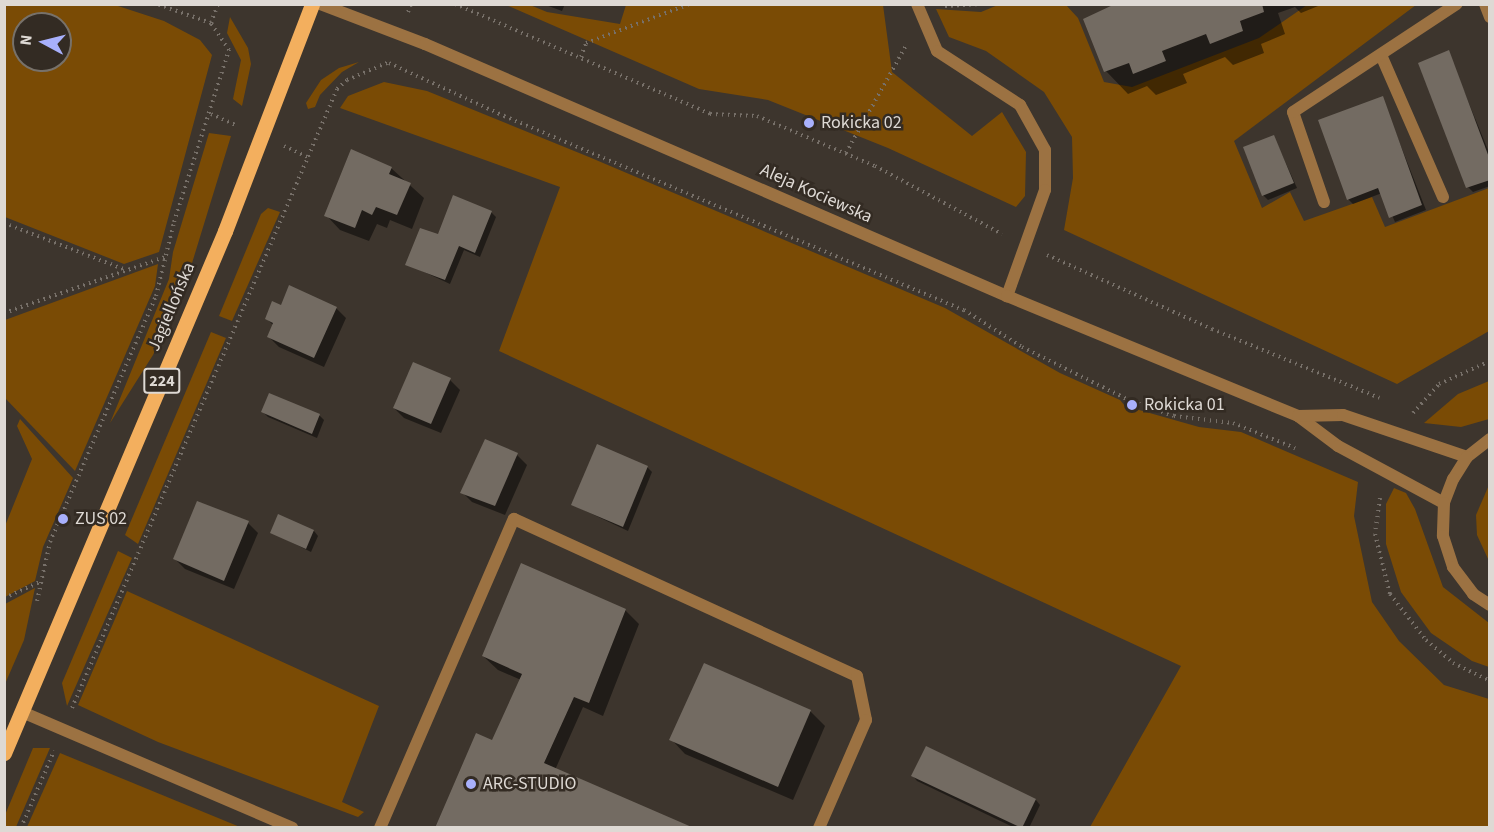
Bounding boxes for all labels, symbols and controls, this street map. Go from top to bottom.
north arrow [12,12,72,72]
text: N [15,33,38,47]
place label: Rokicka 02 [821,112,902,134]
marker: Rokicka 02 [802,116,816,130]
street label: Aleja Kociewska [757,160,875,228]
street label: Jagiellońska [144,259,200,355]
road number: 224 [142,368,182,394]
place label: Rokicka 01 [1144,394,1225,416]
marker: Rokicka 01 [1125,398,1139,412]
place label: ZUS 02 [75,508,127,530]
marker: ZUS 02 [56,512,70,526]
place label: ARC-STUDIO [483,773,576,795]
marker: ARC-STUDIO [464,777,478,791]

